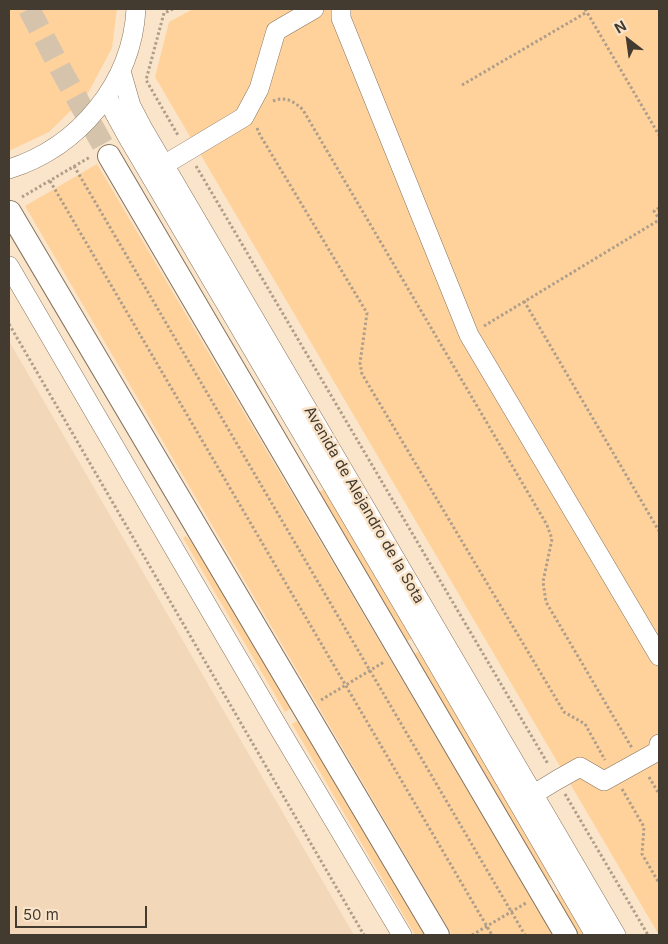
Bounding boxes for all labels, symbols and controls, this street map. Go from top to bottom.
north arrow [603,15,653,65]
text: N [611,17,629,37]
street label: Avenida de Alejandro de la Sota [300,403,428,607]
scale bar [18,896,150,928]
text: 50 m [23,905,59,924]

